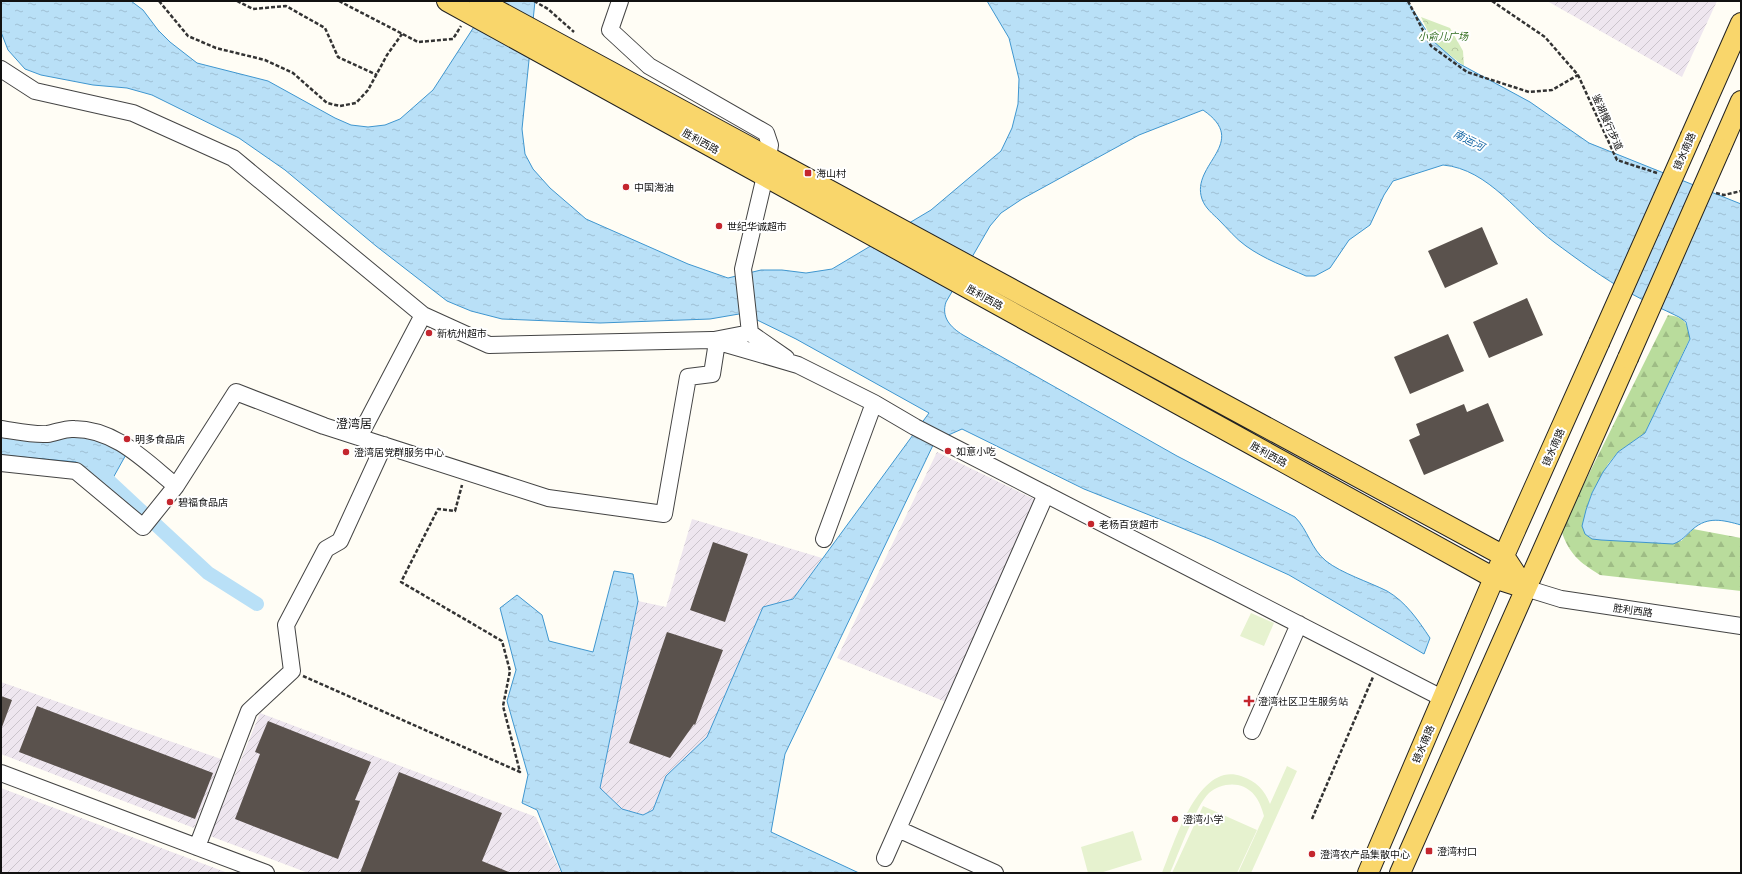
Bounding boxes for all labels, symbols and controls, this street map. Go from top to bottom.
park label: 小俞儿广场 [1418,30,1469,43]
street label: 鉴湖慢行步道 [1589,92,1626,152]
street label: 胜利西路 [680,126,721,157]
water label: 南运河 [1451,126,1489,156]
street label: 镜水南路 [1670,130,1699,172]
place label: 海山村 [816,167,846,180]
marker: 海山村 [803,168,813,178]
place label: 中国海油 [634,181,674,194]
marker: 中国海油 [621,182,631,192]
place label: 世纪华诚超市 [727,220,787,233]
marker: 世纪华诚超市 [714,221,724,231]
street label: 胜利西路 [964,282,1005,313]
place label: 新杭州超市 [437,327,487,340]
marker: 新杭州超市 [424,328,434,338]
district label: 澄湾居 [336,416,372,432]
street label: 镜水南路 [1539,426,1568,468]
place label: 明多食品店 [135,433,185,446]
marker: 明多食品店 [122,434,132,444]
street label: 胜利西路 [1248,439,1289,470]
place label: 如意小吃 [956,445,996,458]
place label: 澄湾居党群服务中心 [354,446,444,459]
marker: 如意小吃 [943,446,953,456]
marker: 澄湾居党群服务中心 [341,447,351,457]
place label: 碧福食品店 [178,496,228,509]
marker: 碧福食品店 [165,497,175,507]
place label: 老杨百货超市 [1099,518,1159,531]
marker: 老杨百货超市 [1086,519,1096,529]
street label: 胜利西路 [1612,601,1654,620]
marker: 澄湾社区卫生服务站 [1243,695,1255,707]
place label: 澄湾社区卫生服务站 [1258,695,1348,708]
street label: 镜水南路 [1410,723,1437,765]
place label: 澄湾小学 [1183,813,1223,826]
marker: 澄湾小学 [1170,814,1180,824]
place label: 澄湾村口 [1437,845,1477,858]
marker: 澄湾村口 [1424,846,1434,856]
place label: 澄湾农产品集散中心 [1320,848,1410,861]
marker: 澄湾农产品集散中心 [1307,849,1317,859]

